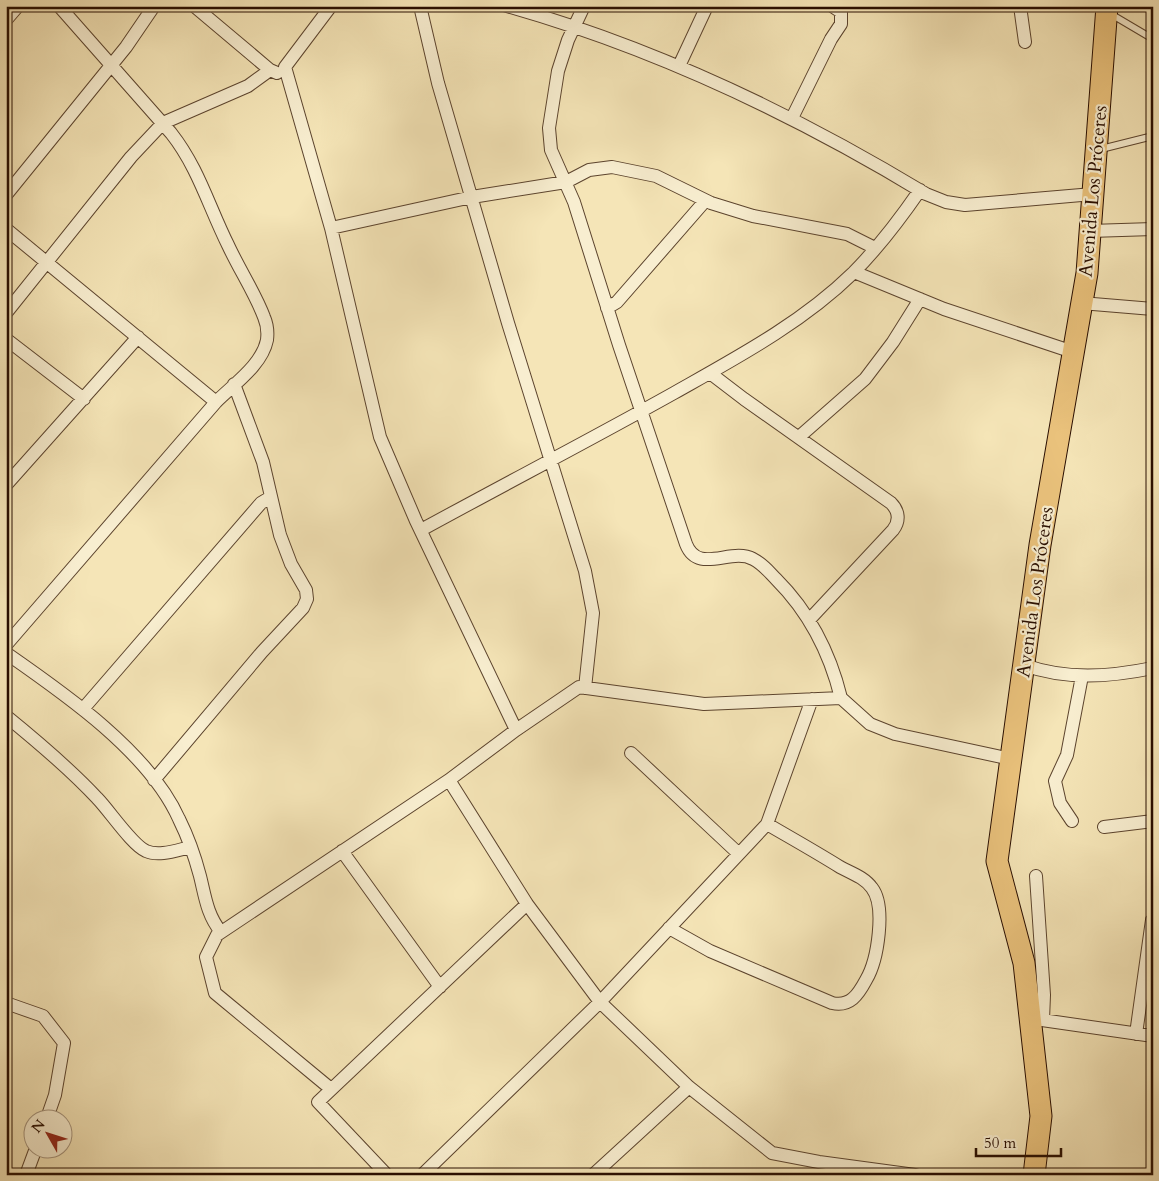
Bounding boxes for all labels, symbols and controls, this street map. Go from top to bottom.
street label: Avenida Los Próceres [1073,104,1113,278]
street label: Avenida Los Próceres [1010,505,1060,679]
north arrow [22,1108,72,1158]
text: N [27,1115,49,1137]
scale bar [976,1126,1062,1158]
text: 50 m [984,1133,1016,1153]

